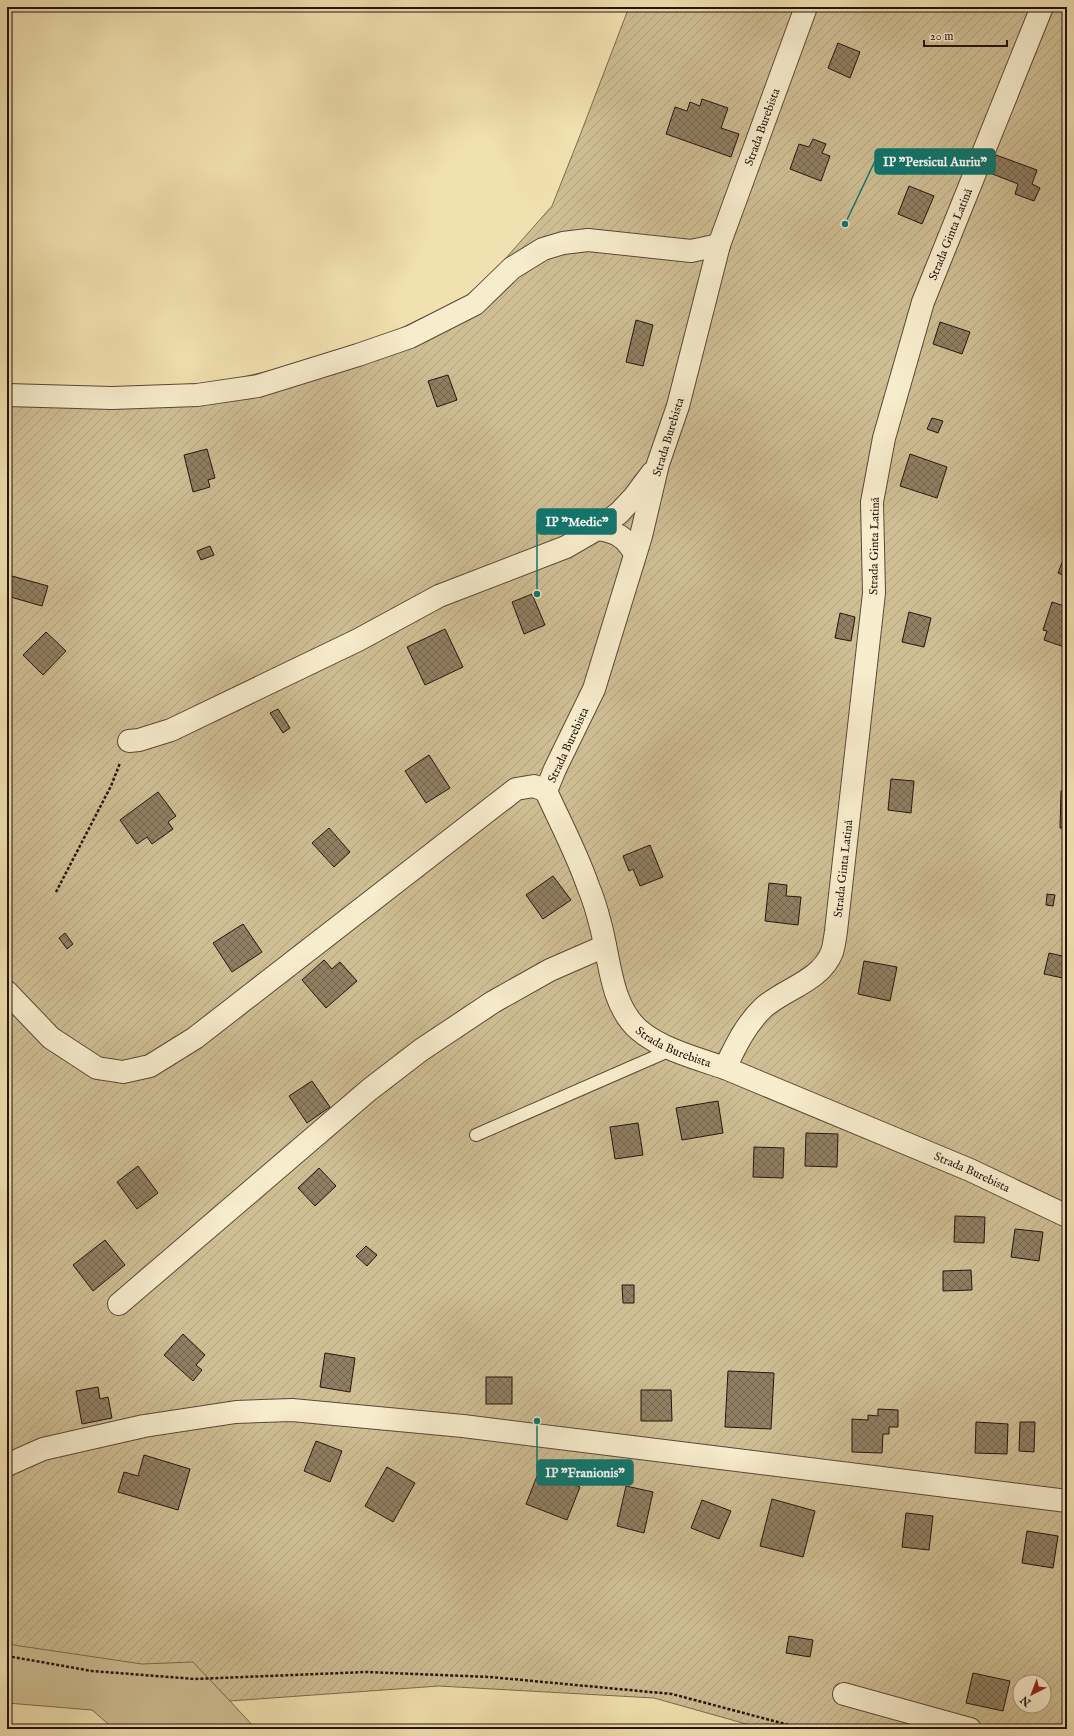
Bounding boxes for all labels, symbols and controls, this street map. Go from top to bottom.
scale bar [924,22,1007,48]
text: 20 m [930,29,953,44]
street label: Strada Burebista [742,86,784,168]
callout: IP "Persicul Auriu" [875,149,995,174]
text: IP "Persicul Auriu" [883,154,988,171]
street label: Strada Ginta Latină [926,186,976,283]
street label: Strada Burebista [649,395,688,478]
street label: Strada Ginta Latină [866,496,883,595]
callout: IP "Medic" [537,509,616,534]
text: IP "Medic" [546,514,609,531]
street label: Strada Burebista [544,704,593,785]
street label: Strada Ginta Latină [831,818,857,918]
street label: Strada Burebista [632,1023,714,1071]
street label: Strada Burebista [932,1149,1013,1196]
callout: IP "Franionis" [537,1460,633,1485]
text: IP "Franionis" [545,1465,625,1482]
north arrow [1012,1674,1052,1714]
text: N [1017,1692,1035,1710]

